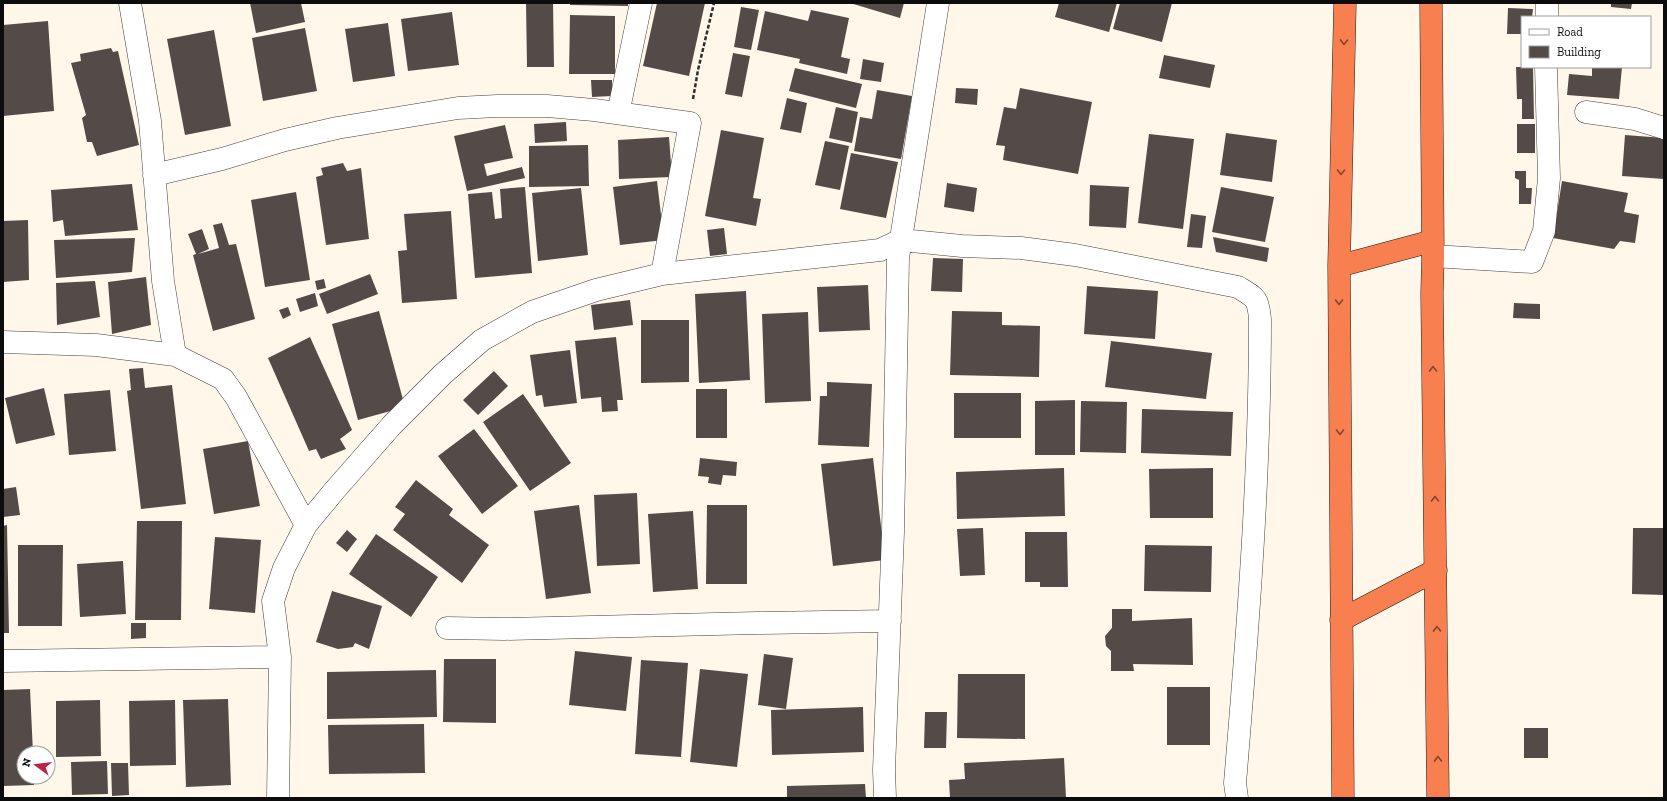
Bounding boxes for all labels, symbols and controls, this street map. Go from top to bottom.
legend [1521,16,1651,68]
text: Road [1557,25,1583,39]
one-way arrow [1340,39,1348,45]
text: Building [1557,45,1601,59]
one-way arrow [1337,169,1345,175]
one-way arrow [1335,299,1343,305]
one-way arrow [1429,366,1437,372]
one-way arrow [1336,429,1344,435]
one-way arrow [1431,496,1439,502]
one-way arrow [1432,626,1441,632]
north arrow [16,745,56,785]
text: N [19,756,34,768]
one-way arrow [1434,756,1442,762]

